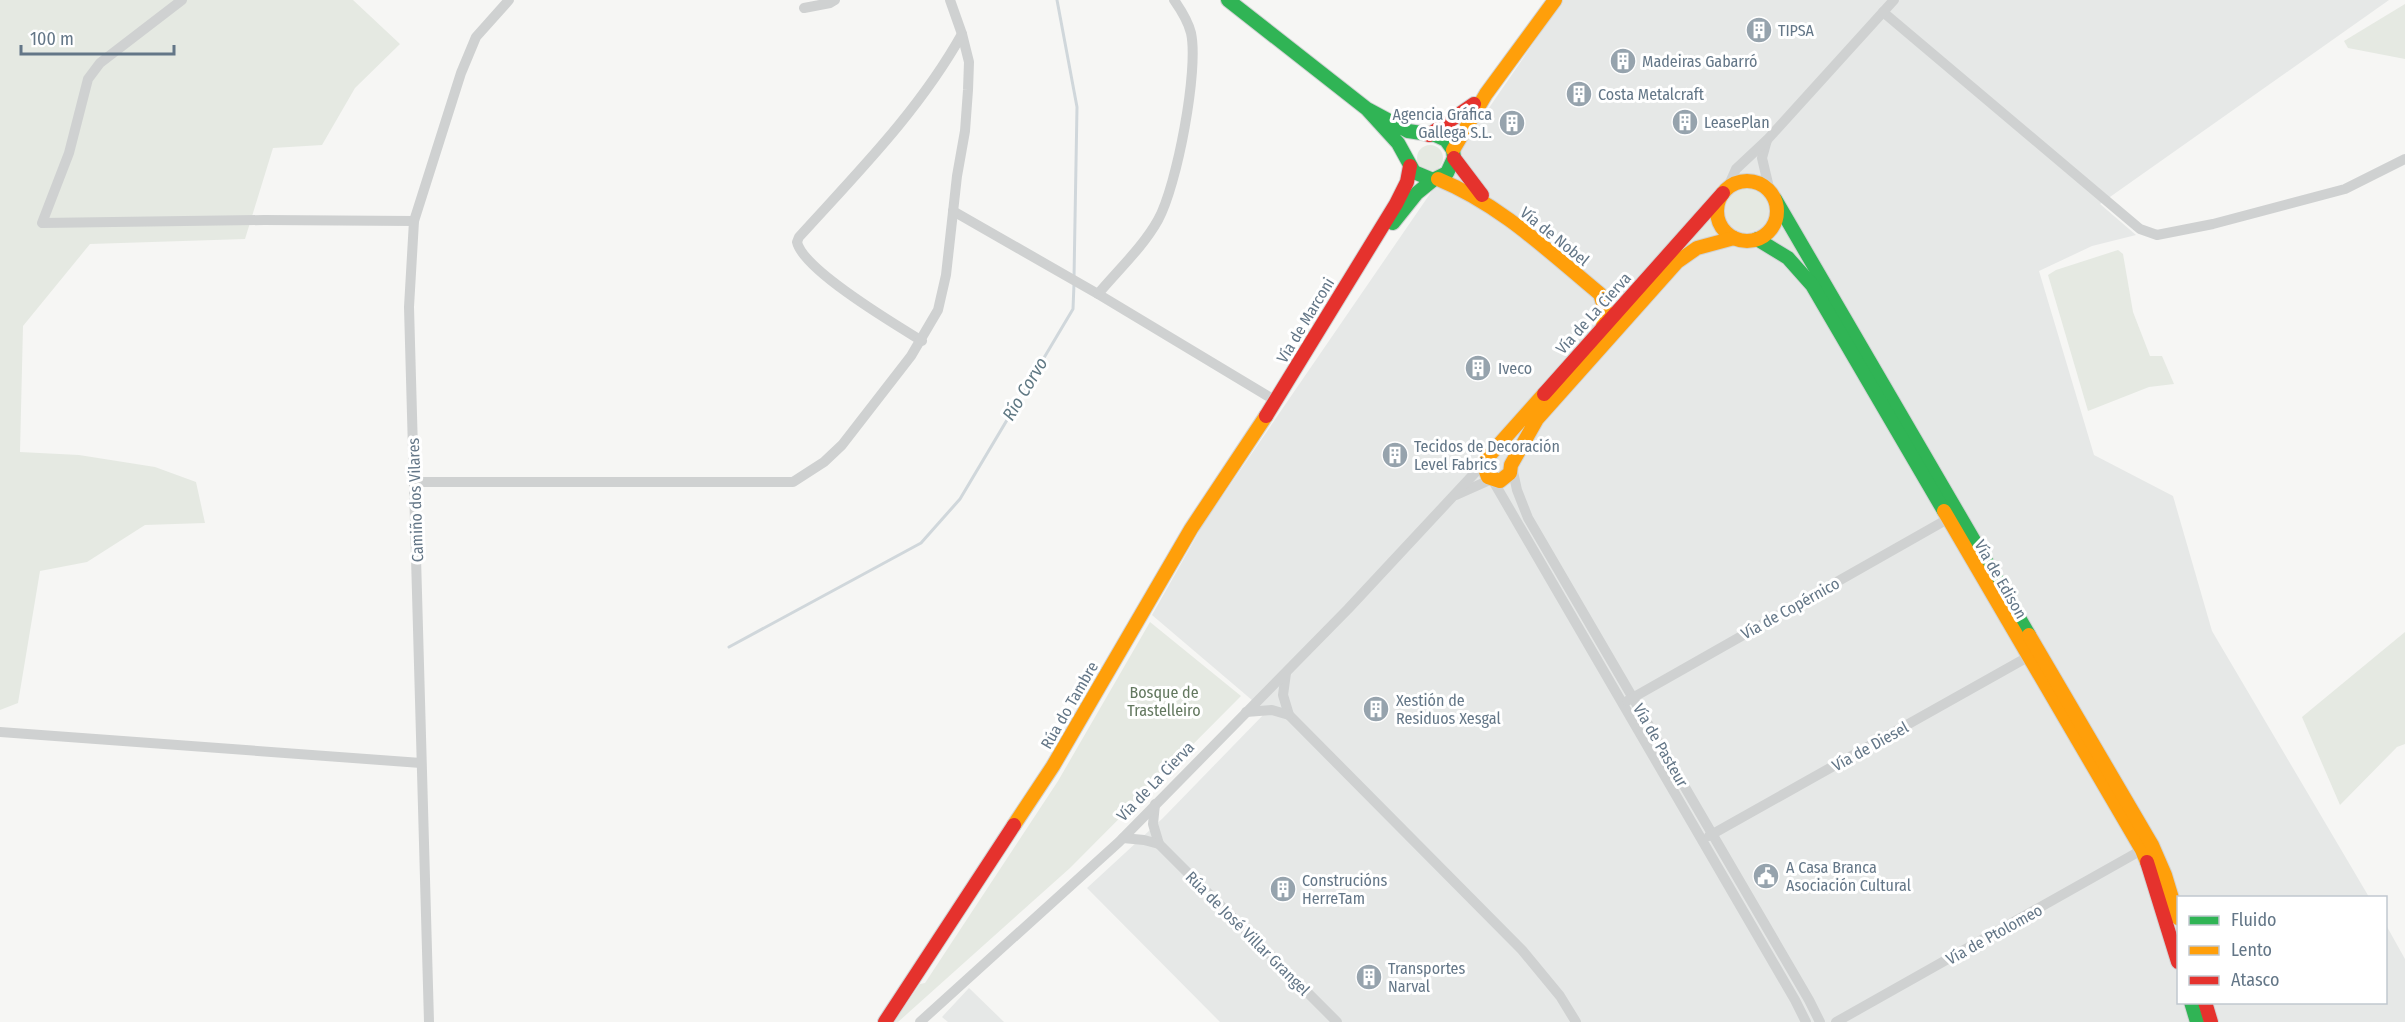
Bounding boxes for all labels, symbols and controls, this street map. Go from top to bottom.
building icon: TIPSA [1744,15,1774,45]
scale bar [21,18,174,56]
place label: TIPSA [1778,21,1815,40]
text: 100 m [30,28,74,50]
building icon: Madeiras Gabarró [1608,46,1638,76]
place label: Madeiras Gabarró [1642,52,1758,71]
building icon: Costa Metalcraft [1564,79,1594,109]
place label: Costa Metalcraft [1598,85,1705,104]
place label: Agencia Gráfica Gallega S.L. [1393,105,1492,142]
building icon: LeasePlan [1670,107,1700,137]
building icon: Agencia Gráfica Gallega S.L. [1497,108,1527,138]
place label: LeasePlan [1704,113,1770,132]
street label: Vía de Nobel [1516,203,1593,270]
street label: Vía de La Cierva [1552,269,1635,358]
street label: Vía de Marconi [1273,274,1338,366]
water label: Río Corvo [998,353,1052,425]
building icon: Iveco [1463,353,1493,383]
place label: Iveco [1498,359,1532,378]
street label: Camiño dos Vilares [404,437,427,562]
place label: Tecidos de Decoración Level Fabrics [1414,437,1560,474]
building icon: Tecidos de Decoración Level Fabrics [1380,440,1410,470]
street label: Vía de Edison [1970,537,2031,622]
street label: Vía de Copérnico [1738,574,1843,643]
street label: Rúa do Tambre [1037,658,1102,752]
park label: Bosque de Trastelleiro [1127,683,1201,720]
place label: Xestión de Residuos Xesgal [1396,691,1501,728]
building icon: Xestión de Residuos Xesgal [1361,694,1391,724]
street label: Vía de Pasteur [1629,700,1692,791]
street label: Vía de Diesel [1829,718,1912,775]
street label: Vía de La Cierva [1113,738,1198,825]
place label: A Casa Branca Asociación Cultural [1786,858,1911,895]
public building icon: A Casa Branca Asociación Cultural [1751,861,1781,891]
street label: Rúa de José Villar Grangel [1182,867,1314,999]
place label: Construcións HerreTam [1302,871,1387,908]
building icon: Construcións HerreTam [1268,874,1298,904]
legend [2177,896,2387,1004]
street label: Vía de Ptolomeo [1943,900,2046,969]
text: Fluido [2231,909,2277,931]
text: Lento [2231,939,2272,961]
place label: Transportes Narval [1388,959,1466,996]
building icon: Transportes Narval [1354,962,1384,992]
text: Atasco [2231,969,2279,991]

